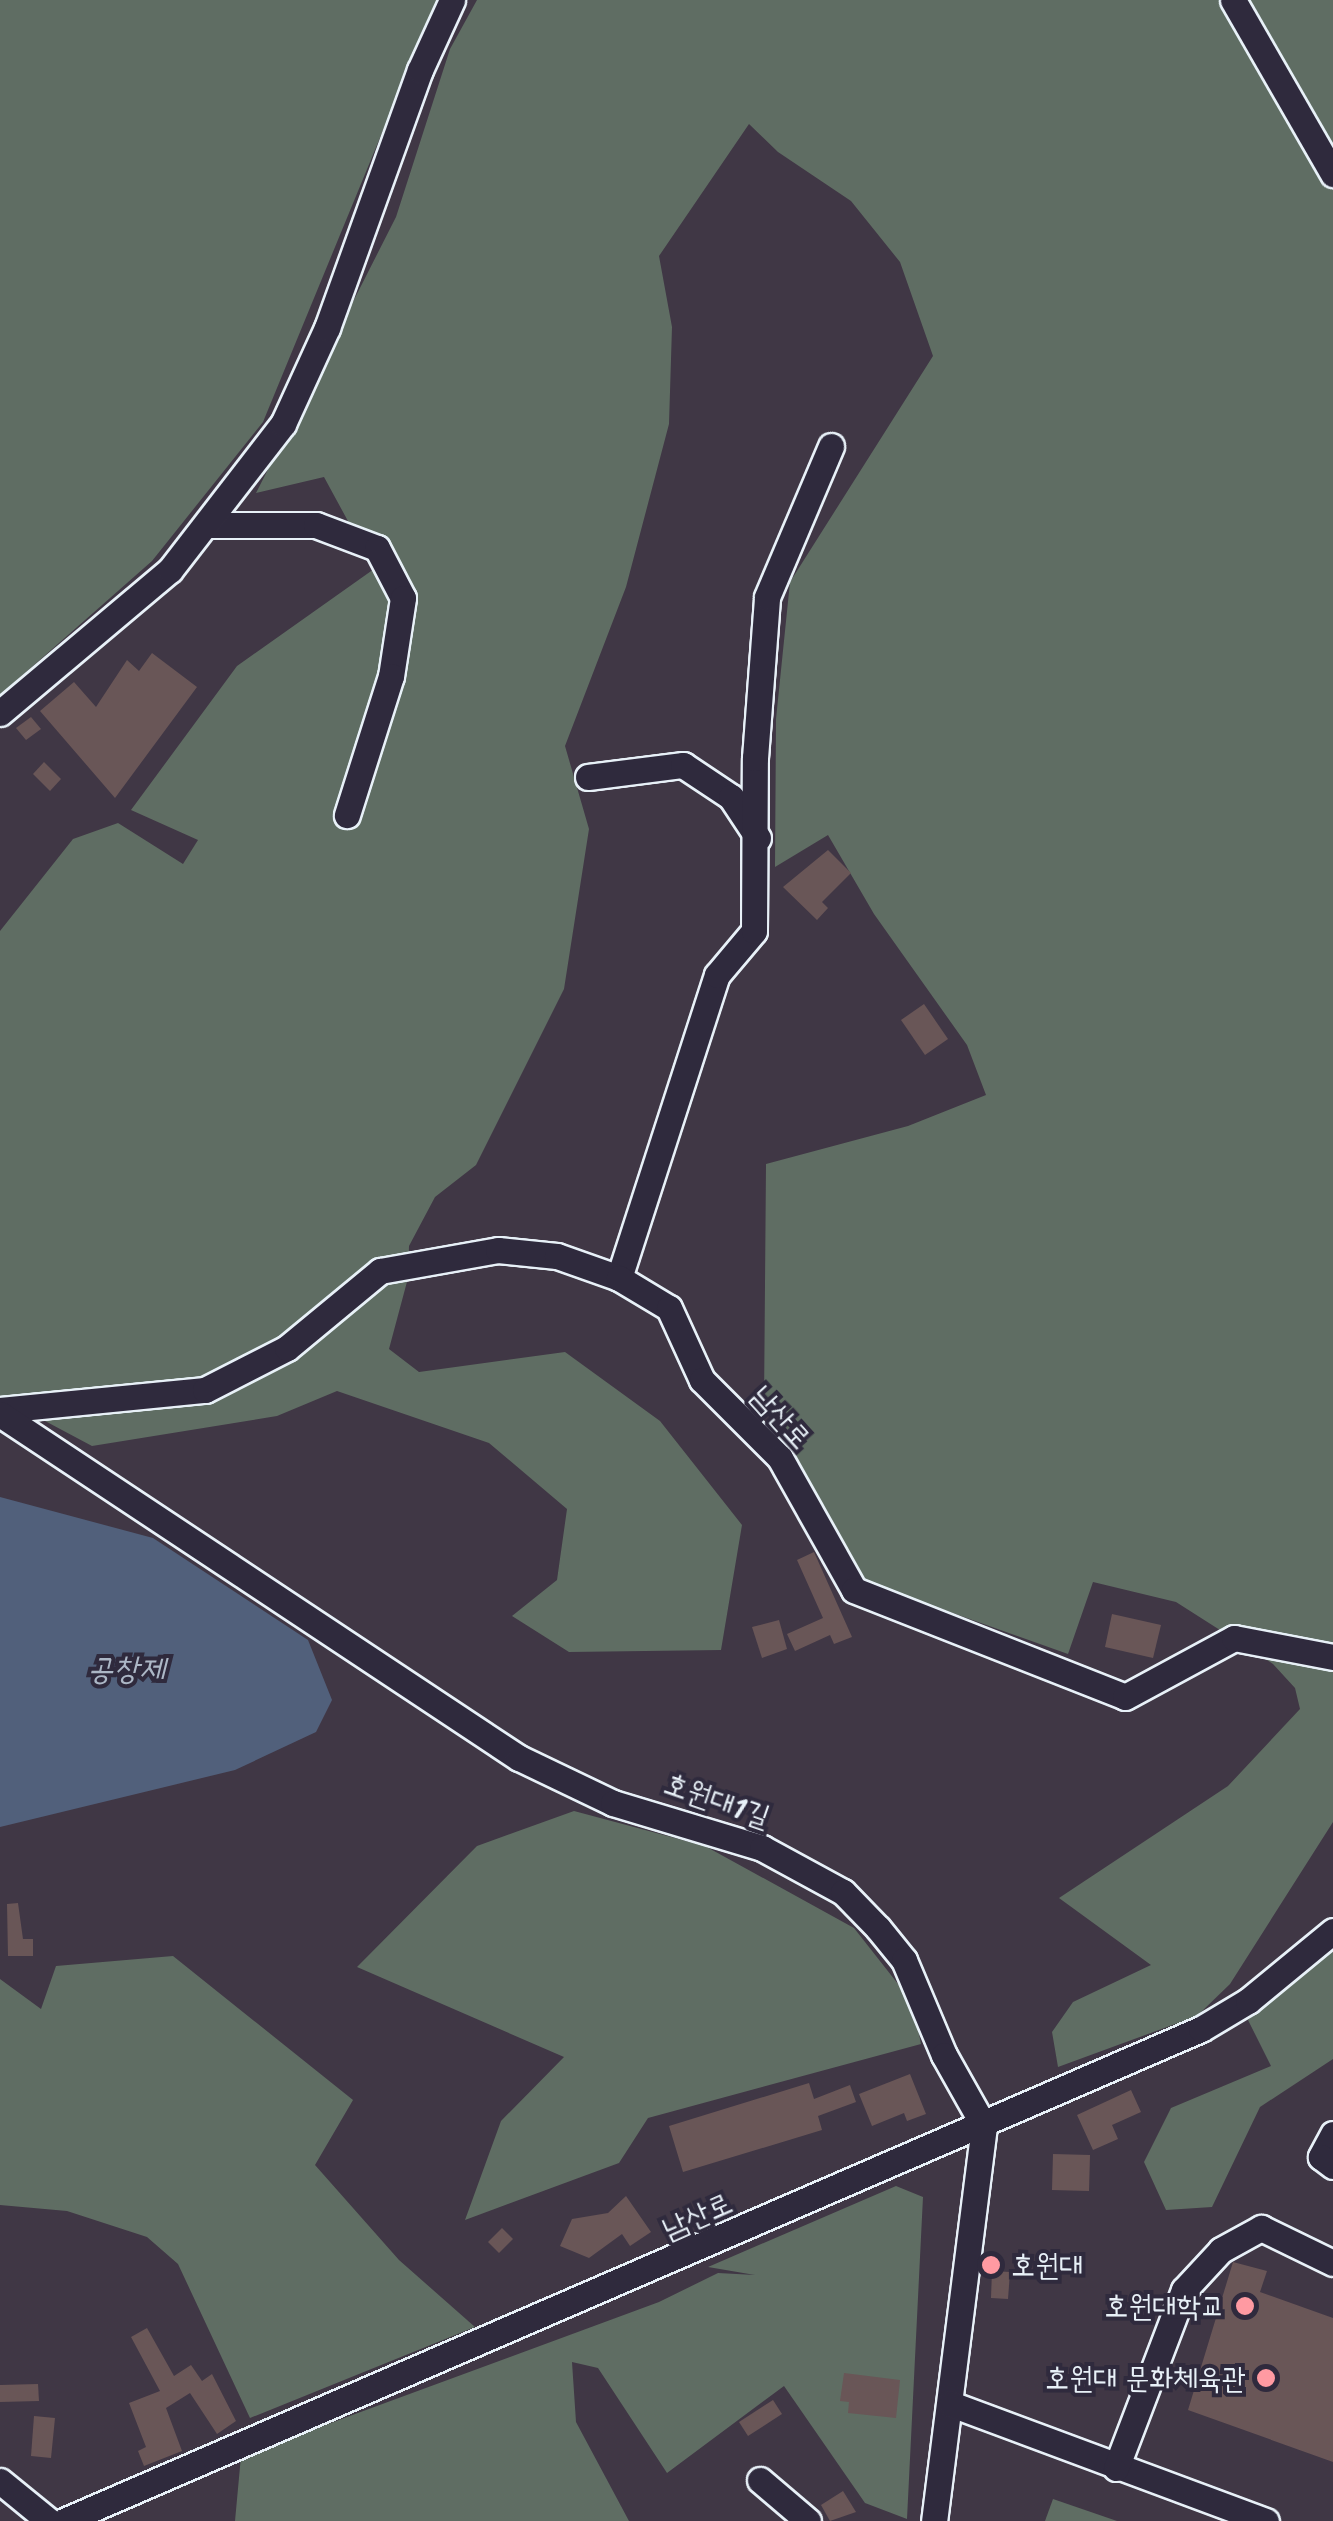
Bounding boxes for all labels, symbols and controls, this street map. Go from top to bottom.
street label: 남산로 [743,1378,819,1456]
water label: 공창제 [87,1650,165,1688]
street label: 호원대1길 [659,1765,775,1835]
street label: 남산로 [657,2185,737,2247]
place label: 호원대 [1011,2247,1083,2283]
marker: 호원대 [980,2254,1002,2276]
place label: 호원대학교 [1104,2288,1225,2324]
marker: 호원대학교 [1234,2295,1256,2317]
place label: 호원대 문화체육관 [1045,2360,1246,2396]
marker: 호원대 문화체육관 [1255,2367,1277,2389]

